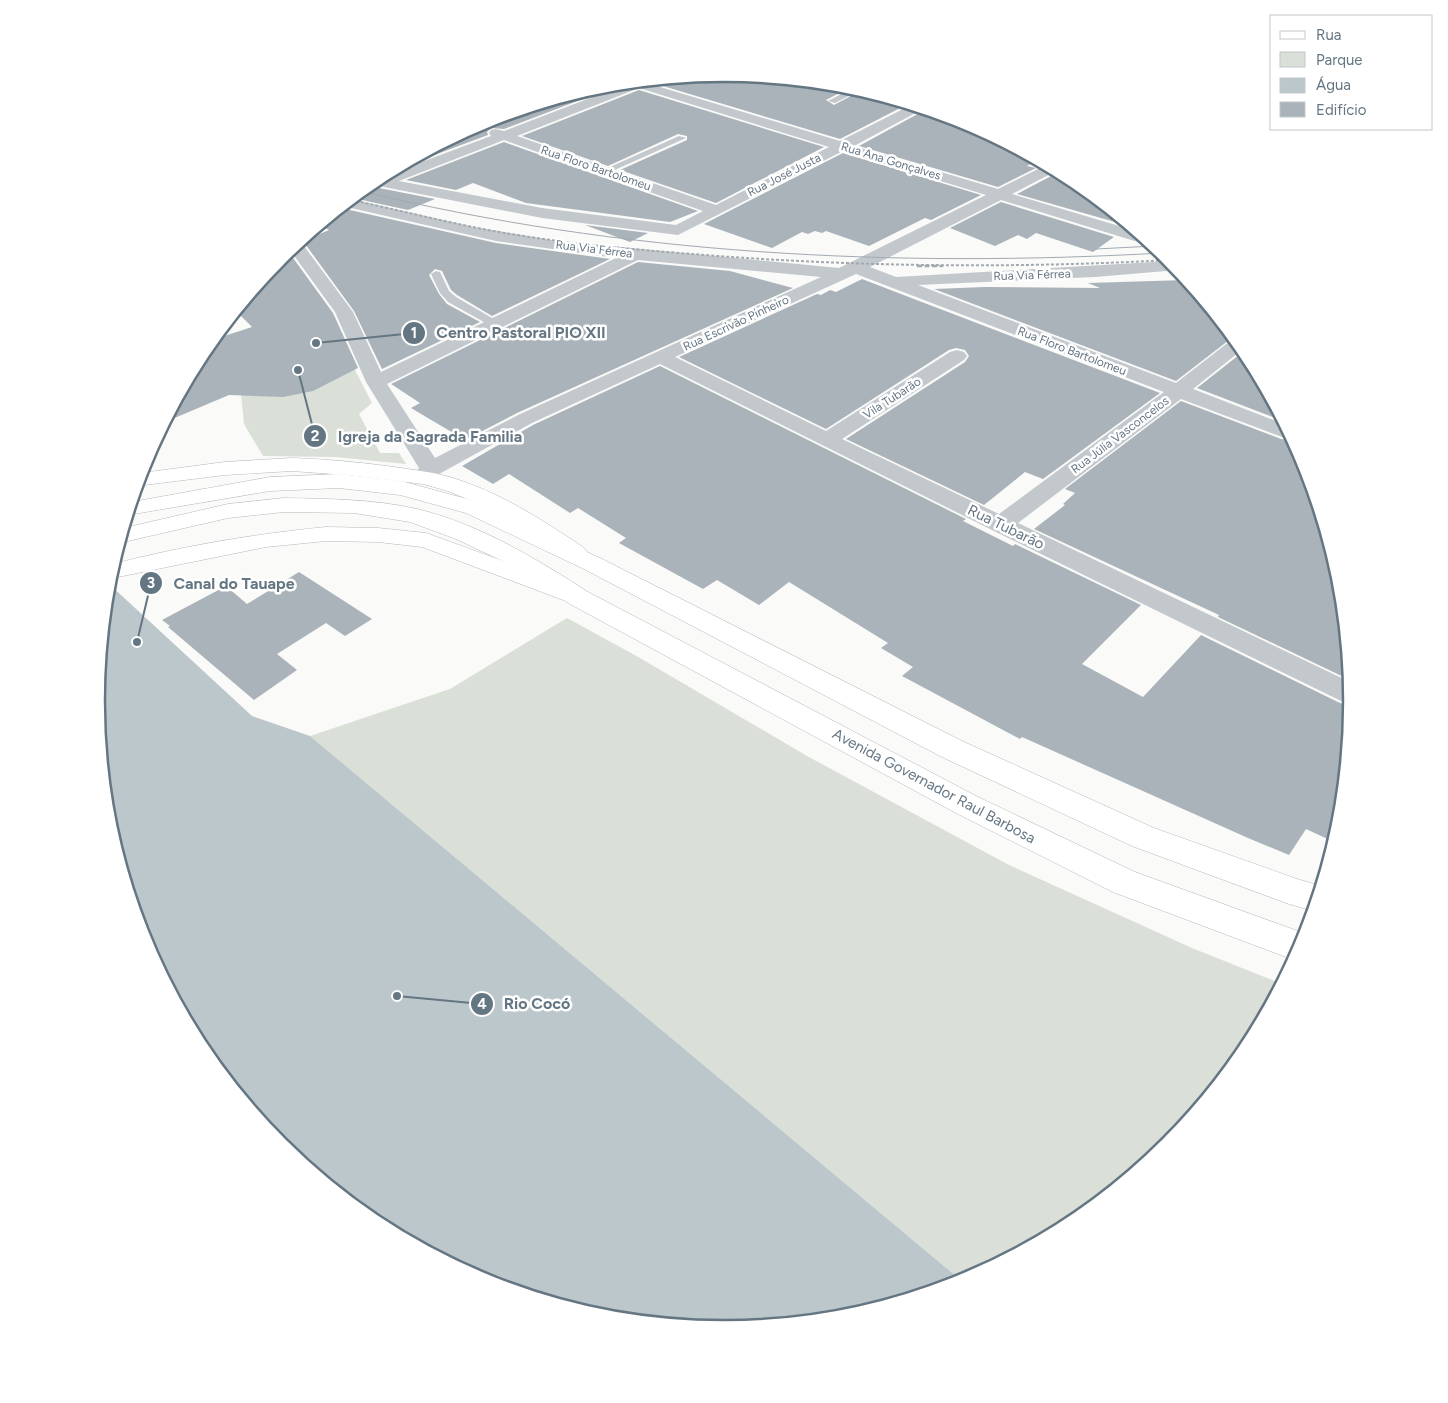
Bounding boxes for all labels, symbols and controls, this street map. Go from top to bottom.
legend [1270,15,1433,130]
text: Rua [1316,26,1341,44]
text: Parque [1316,51,1363,69]
text: Água [1316,76,1351,94]
text: Edifício [1316,101,1367,119]
street label: Rua Ana Gonçalves [839,139,943,183]
street label: Rua Floro Bartolomeu [539,143,653,193]
street label: Rua José Justa [745,150,823,200]
street label: Rua Via Férrea [555,237,633,261]
street label: Rua Via Férrea [993,267,1071,283]
street label: Rua Escrivão Pinheiro [681,292,791,354]
callout: Centro Pastoral PIO XII [401,317,616,348]
text: Centro Pastoral PIO XII [436,323,606,342]
text: 1 [411,324,417,342]
street label: Rua Floro Bartolomeu [1016,324,1128,378]
street label: Vila Tubarão [861,374,923,422]
street label: Rua Júlia Vasconcelos [1068,393,1172,476]
callout: Igreja da Sagrada Familia [302,421,532,452]
text: 2 [311,427,320,445]
text: Igreja da Sagrada Familia [338,427,522,446]
street label: Rua Tubarão [965,501,1047,553]
callout: Canal do Tauape [139,567,305,598]
text: 3 [147,574,155,592]
text: Canal do Tauape [173,574,295,593]
street label: Avenida Governador Raul Barbosa [829,725,1039,847]
callout: Rio Cocó [469,988,581,1019]
text: Rio Cocó [504,994,570,1013]
text: 4 [477,995,487,1013]

